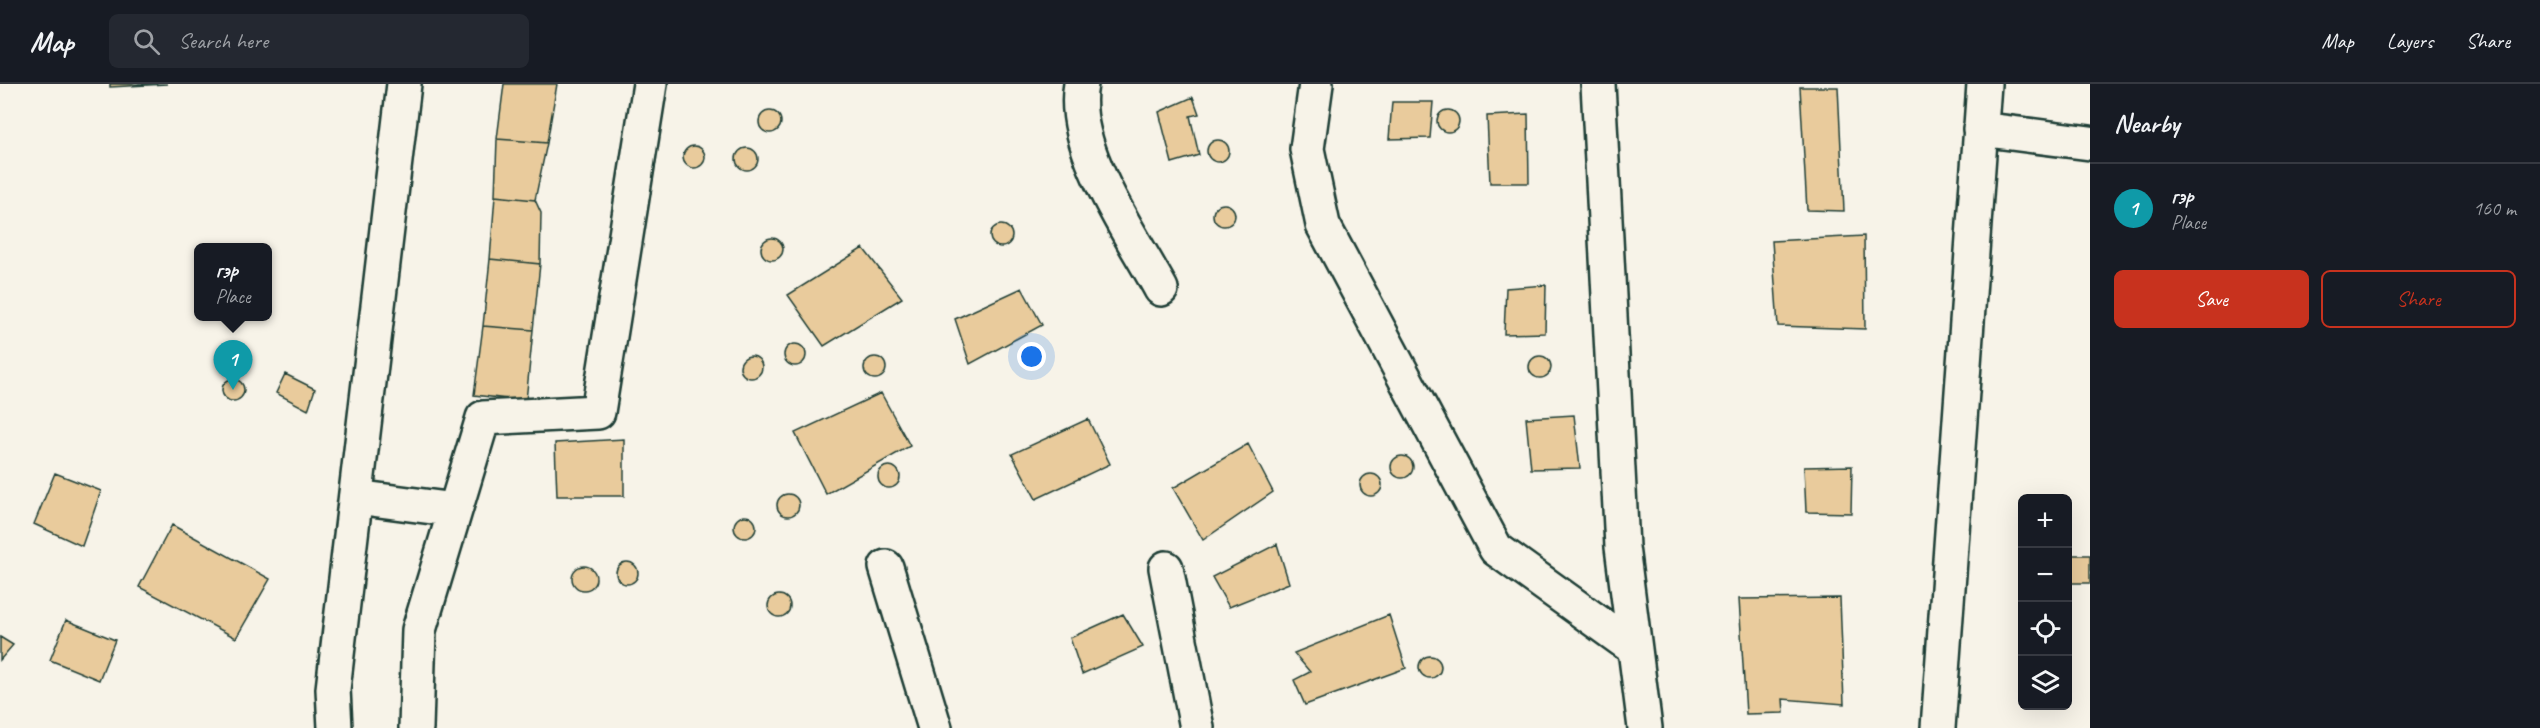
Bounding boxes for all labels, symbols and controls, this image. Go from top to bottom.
search box [109,14,529,68]
text: Map [30,24,73,59]
icon: search [130,25,163,58]
text: Search here [178,27,268,55]
text: Map [2321,28,2354,54]
text: Layers [2387,28,2433,54]
text: Share [2466,28,2510,54]
text: Nearby [2114,107,2179,140]
text: гэр [2171,182,2193,210]
text: 1 [2129,196,2138,221]
text: 160 m [2473,196,2516,221]
text: Place [2171,210,2206,235]
popup [194,243,272,321]
text: гэр [215,256,238,284]
button: Save [2114,270,2309,328]
button: Share [2321,270,2516,328]
text: Place [215,284,251,309]
pin: 1 [214,340,252,390]
your location [1017,342,1046,371]
map controls [2018,494,2072,710]
button: + [2018,494,2072,548]
button: − [2018,548,2072,602]
button: locate [2018,602,2072,656]
button: layers [2018,656,2072,710]

